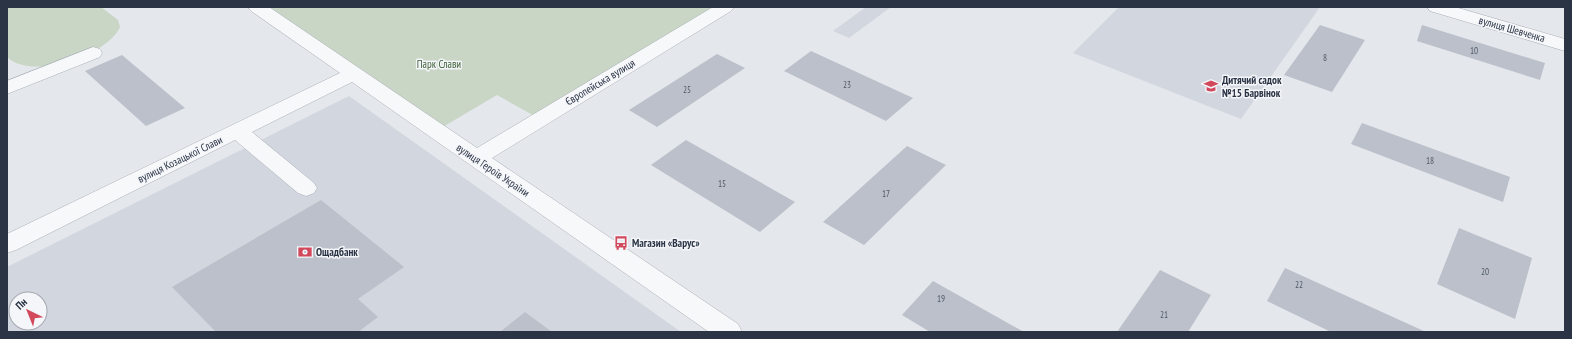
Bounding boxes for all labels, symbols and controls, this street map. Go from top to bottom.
street label: вулиця Шевченка [1477,13,1547,45]
house number: 10 [1470,45,1478,56]
house number: 8 [1323,52,1327,63]
street label: Європейська вулиця [562,56,638,108]
park label: Парк Слави [417,57,461,71]
place label: Дитячий садок №15 Барвінок [1222,73,1282,100]
school or university icon: Дитячий садок №15 Барвінок [1203,78,1219,94]
house number: 23 [843,79,851,90]
house number: 25 [683,84,691,95]
street label: вулиця Козацької Слави [135,132,225,186]
street label: вулиця Героїв України [454,140,532,200]
house number: 18 [1426,155,1434,166]
house number: 15 [718,178,726,189]
house number: 17 [882,188,890,199]
bus stop icon: Магазин «Варус» [613,235,629,251]
place label: Магазин «Варус» [632,236,700,250]
bank icon: Ощадбанк [297,244,313,260]
place label: Ощадбанк [316,245,358,259]
house number: 20 [1481,266,1489,277]
house number: 22 [1295,279,1303,290]
north arrow [8,291,48,331]
house number: 19 [937,293,945,304]
text: Пн [13,295,30,312]
house number: 21 [1160,309,1168,320]

